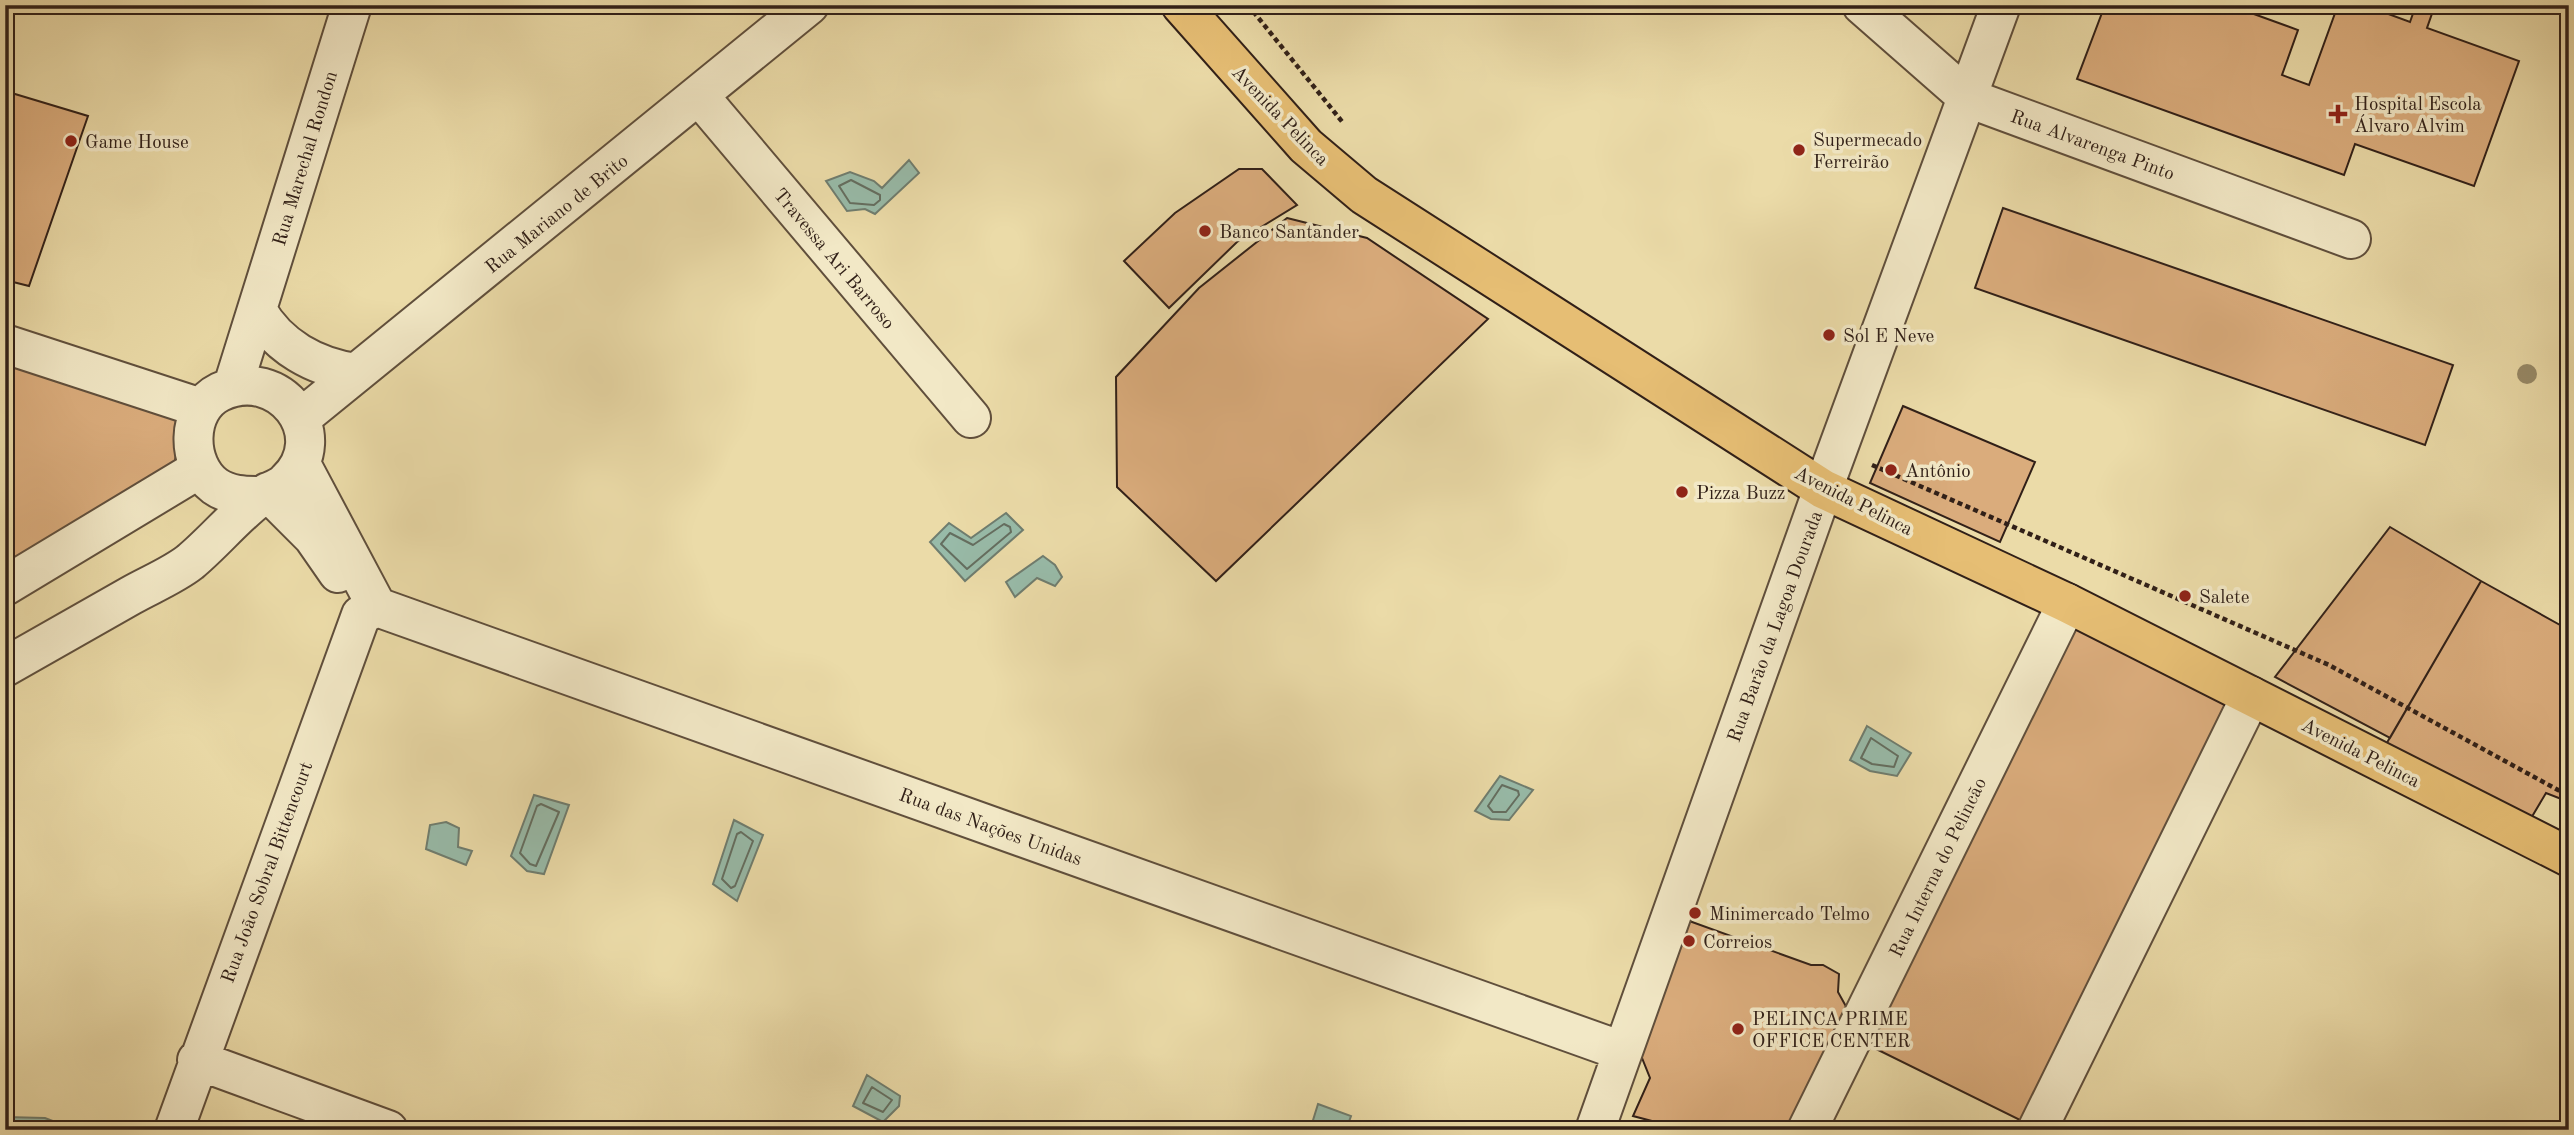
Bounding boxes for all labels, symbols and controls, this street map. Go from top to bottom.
street label: Avenida Pelinca [1227,63,1332,171]
street label: Rua Marechal Rondon [271,69,342,248]
place label: Hospital Escola Álvaro Alvim [2354,96,2482,137]
marker: Hospital Escola Álvaro Alvim [2328,104,2348,124]
street label: Rua Alvarenga Pinto [2008,108,2177,185]
place label: Supermecado Ferreirão [1813,132,1922,173]
marker: Game House [63,133,79,149]
place label: Game House [85,134,189,153]
marker: Supermecado Ferreirão [1791,142,1807,158]
street label: Rua Mariano de Brito [483,152,632,278]
street label: Travessa Ari Barroso [769,186,897,334]
marker: Banco Santander [1197,223,1213,239]
place label: Banco Santander [1219,224,1359,243]
marker: Sol E Neve [1821,327,1837,343]
place label: Sol E Neve [1843,328,1934,347]
marker: Antônio [1883,462,1899,478]
place label: Antônio [1905,463,1971,482]
street label: Avenida Pelinca [1791,464,1916,540]
marker: Pizza Buzz [1674,484,1690,500]
place label: Pizza Buzz [1696,485,1785,504]
street label: Rua Barão da Lagoa Dourada [1726,508,1827,745]
marker: Salete [2177,588,2193,604]
place label: Salete [2199,589,2249,608]
street label: Avenida Pelinca [2298,716,2423,792]
street label: Rua João Sobral Bittencourt [219,760,317,986]
street label: Rua Interna do Pelincão [1887,775,1991,961]
street label: Rua das Nações Unidas [896,786,1084,870]
marker: Minimercado Telmo [1687,905,1703,921]
place label: Minimercado Telmo [1709,906,1870,925]
marker: Correios [1681,933,1697,949]
place label: Correios [1703,934,1772,953]
place label: PELINCA PRIME OFFICE CENTER [1752,1011,1910,1052]
marker: PELINCA PRIME OFFICE CENTER [1730,1021,1746,1037]

